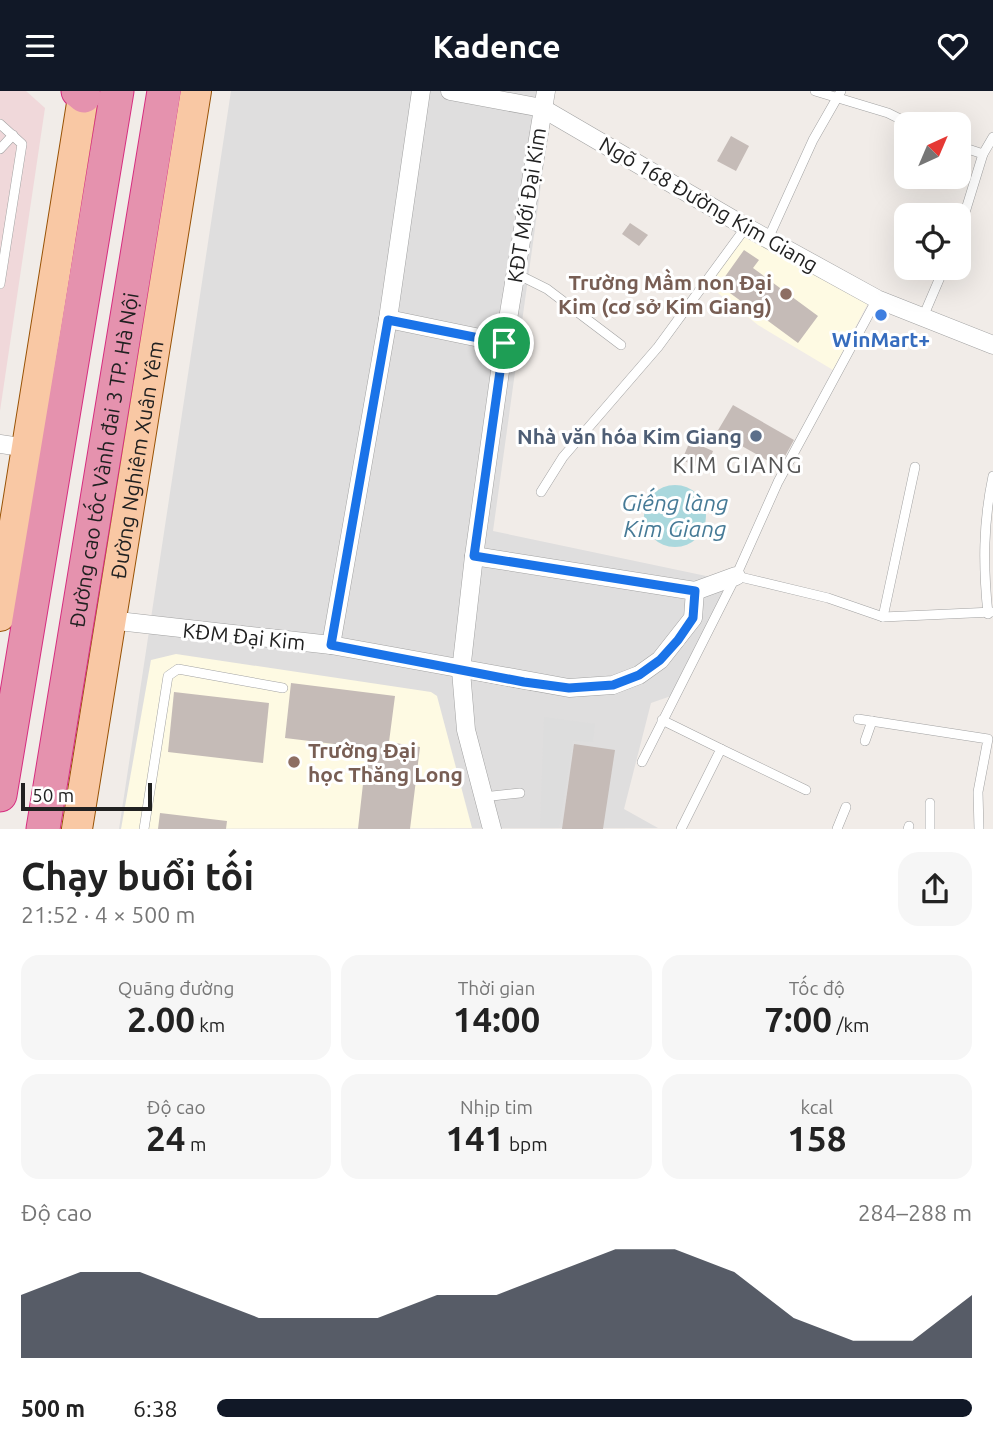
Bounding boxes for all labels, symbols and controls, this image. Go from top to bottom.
icon: menu [21,27,59,65]
icon: heart [934,27,972,65]
text: Kadence [432,28,561,64]
north arrow [894,112,971,189]
map controls [894,112,971,280]
street label: KĐT Mới Đại Kim [502,126,550,284]
street label: Ngõ 168 Đường Kim Giang [595,132,823,276]
button: locate [894,203,971,280]
place label: Trường Mầm non Đại Kim (cơ sở Kim Giang) [558,268,772,318]
marker: Trường Mầm non Đại Kim (cơ sở Kim Giang) [778,286,794,302]
street label: Đường cao tốc Vành đai 3 TP. Hà Nội [64,291,143,629]
marker: WinMart+ [873,307,889,323]
pin [474,313,534,373]
icon: arrive [485,324,523,362]
place label: WinMart+ [832,327,930,351]
street label: Đường Nghiêm Xuân Yêm [106,339,168,581]
place label: Nhà văn hóa Kim Giang [517,424,742,448]
marker: Nhà văn hóa Kim Giang [748,428,764,444]
district label: KIM GIANG [673,452,803,477]
water label: Giếng làng Kim Giang [622,487,728,541]
street label: KĐM Đại Kim [181,618,307,654]
place label: Trường Đại học Thăng Long [308,738,463,786]
marker: Trường Đại học Thăng Long [286,754,302,770]
scale bar [21,779,152,811]
text: 50 m [32,784,74,806]
button: share [898,852,972,926]
text: Chạy buổi tối [21,855,254,897]
text: 21:52 · 4 × 500 m [21,902,195,927]
text: Quãng đường [118,977,235,999]
text: Thời gian [458,977,535,999]
text: Tốc độ [789,977,845,999]
text: 2.00 [127,999,195,1039]
text: 14:00 [453,999,540,1039]
text: 7:00 [764,999,832,1039]
text: km [195,1014,225,1036]
text: /km [832,1014,869,1036]
text: Độ cao [147,1096,206,1118]
text: Nhịp tim [460,1096,533,1118]
text: kcal [800,1096,833,1118]
text: 24 [146,1118,186,1158]
text: 141 [445,1118,505,1158]
text: 158 [787,1118,846,1158]
text: m [186,1133,206,1155]
text: bpm [505,1133,548,1155]
text: Độ cao [21,1200,92,1225]
text: 284–288 m [858,1200,972,1225]
text: 500 m [21,1396,85,1421]
text: 6:38 [133,1396,178,1421]

